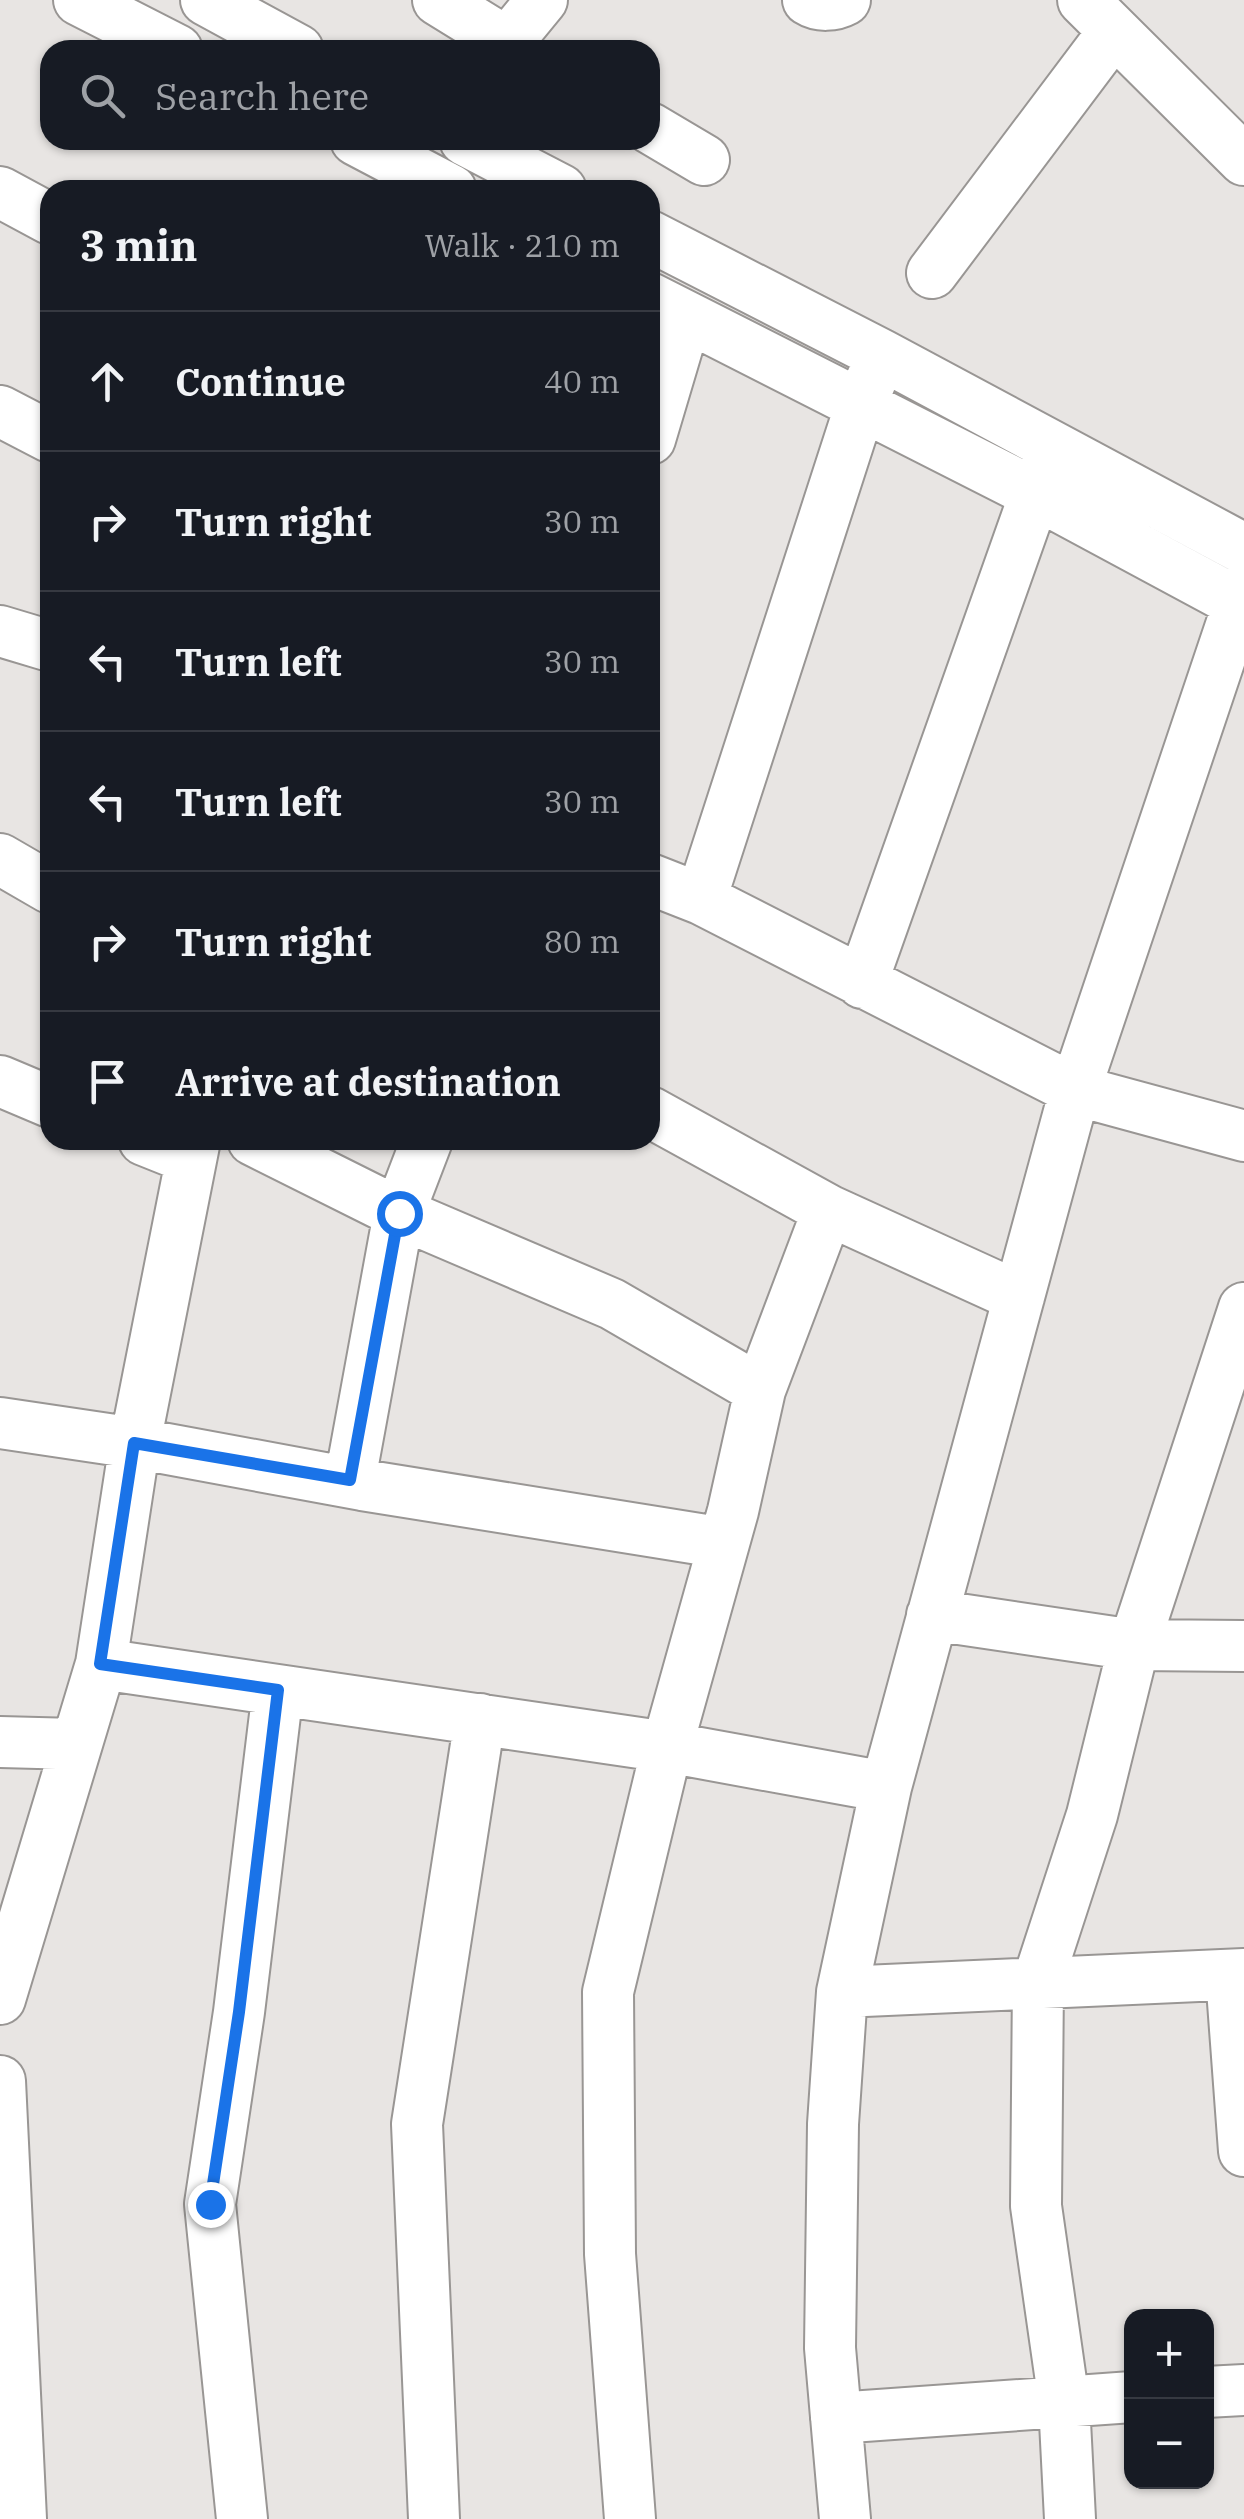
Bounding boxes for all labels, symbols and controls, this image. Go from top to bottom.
search box [40,40,660,150]
icon: search [75,68,130,123]
text: Search here [155,71,369,120]
text: 3 min [80,218,198,273]
text: Walk · 210 m [424,224,620,266]
icon: ahead [80,354,135,409]
text: Continue [175,357,346,406]
text: 40 m [544,360,620,402]
icon: right [80,494,135,549]
text: Turn right [175,497,371,546]
text: 30 m [544,500,620,542]
icon: left [80,634,135,689]
text: Turn left [175,637,342,686]
text: 30 m [544,640,620,682]
icon: left [80,774,135,829]
text: Turn left [175,777,342,826]
text: 30 m [544,780,620,822]
icon: right [80,914,135,969]
text: Turn right [175,917,371,966]
text: 80 m [544,920,620,962]
icon: arrive [80,1054,135,1109]
text: Arrive at destination [175,1057,561,1106]
route start [377,1191,423,1237]
route end [188,2182,234,2228]
map controls [1124,2309,1214,2489]
button: + [1124,2309,1214,2399]
button: − [1124,2399,1214,2489]

